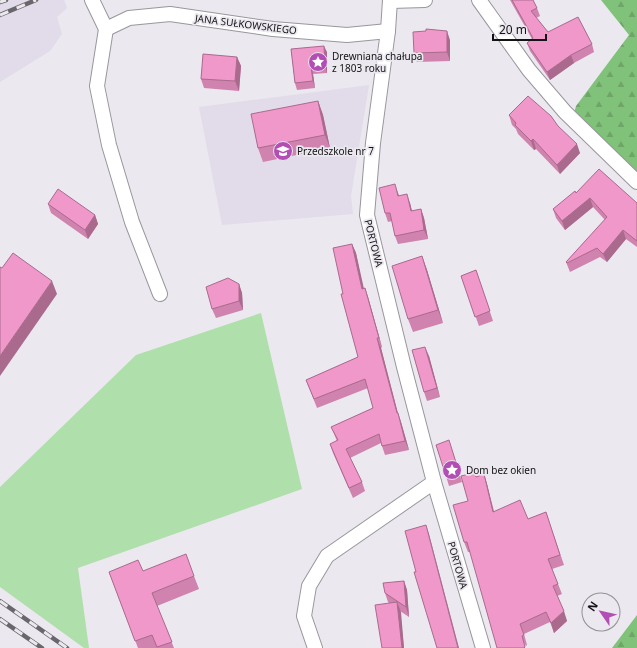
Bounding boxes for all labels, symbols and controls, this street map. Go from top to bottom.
street label: JANA SUŁKOWSKIEGO [193,11,298,37]
scale bar [493,16,546,42]
text: 20 m [499,21,527,38]
place label: Drewniana chałupa z 1803 roku [332,49,422,75]
place icon: Drewniana chałupa z 1803 roku [307,51,329,73]
school or university icon: Przedszkole nr 7 [272,140,294,162]
place label: Przedszkole nr 7 [297,144,374,158]
street label: PORTOWA [361,218,387,269]
place icon: Dom bez okien [441,459,463,481]
place label: Dom bez okien [466,463,536,477]
street label: PORTOWA [445,540,472,591]
north arrow [581,592,621,632]
text: N [584,598,601,614]

